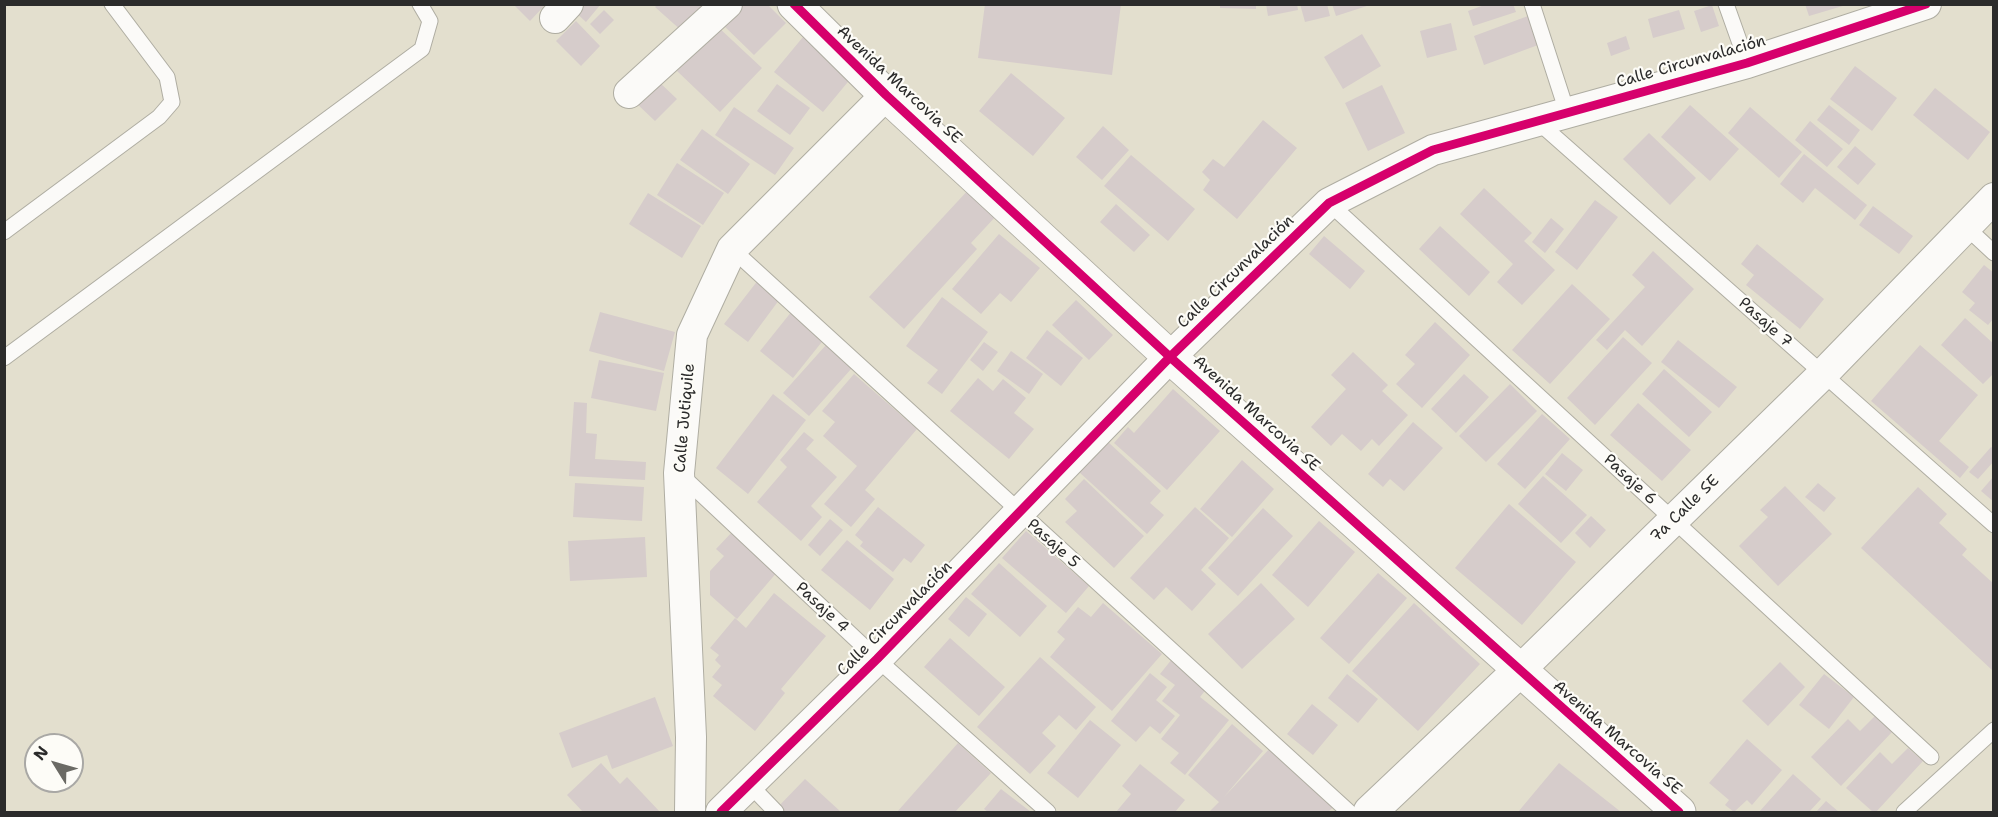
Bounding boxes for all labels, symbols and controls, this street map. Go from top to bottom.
street label: Avenida Marcovia SE [832,22,966,148]
street label: Calle Circunvalación [1614,31,1768,93]
street label: Calle Circunvalación [1174,211,1298,333]
street label: Pasaje 7 [1734,294,1796,352]
street label: Avenida Marcovia SE [1189,352,1323,476]
street label: Calle Jutiquile [671,363,699,473]
street label: Pasaje 6 [1599,451,1661,509]
street label: 7a Calle SE [1647,471,1723,547]
street label: Pasaje 5 [1023,515,1083,573]
street label: Calle Circunvalación [834,558,956,680]
street label: Pasaje 4 [791,579,853,637]
street label: Avenida Marcovia SE [1549,677,1685,799]
north arrow [24,733,84,793]
text: N [29,742,53,764]

